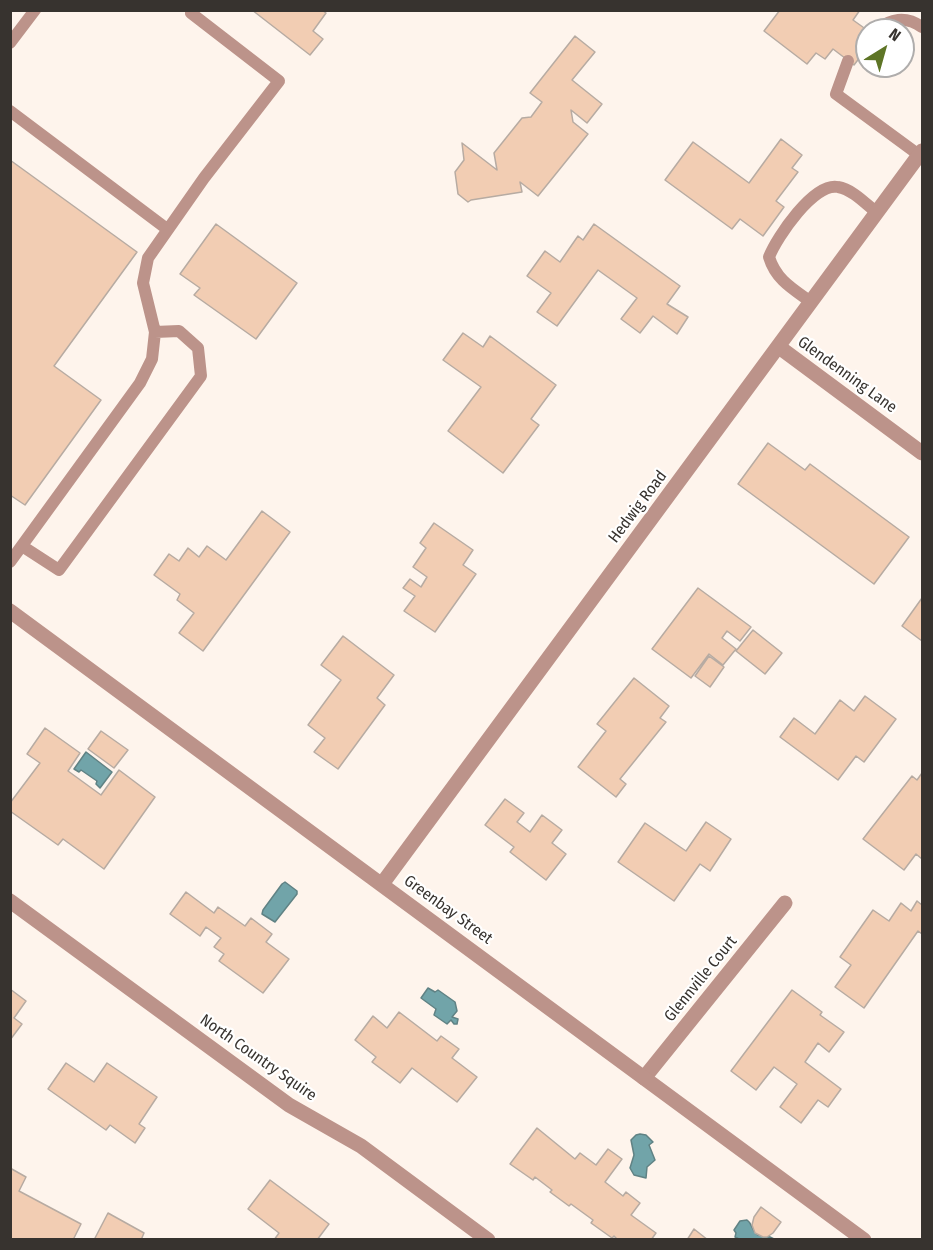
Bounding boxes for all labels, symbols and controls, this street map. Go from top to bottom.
north arrow [855,18,915,78]
text: N [885,24,904,45]
street label: Glendenning Lane [794,333,900,417]
street label: Hedwig Road [605,467,671,547]
street label: Greenbay Street [400,871,496,949]
street label: Glennville Court [661,932,741,1026]
street label: North Country Squire [196,1011,320,1105]

